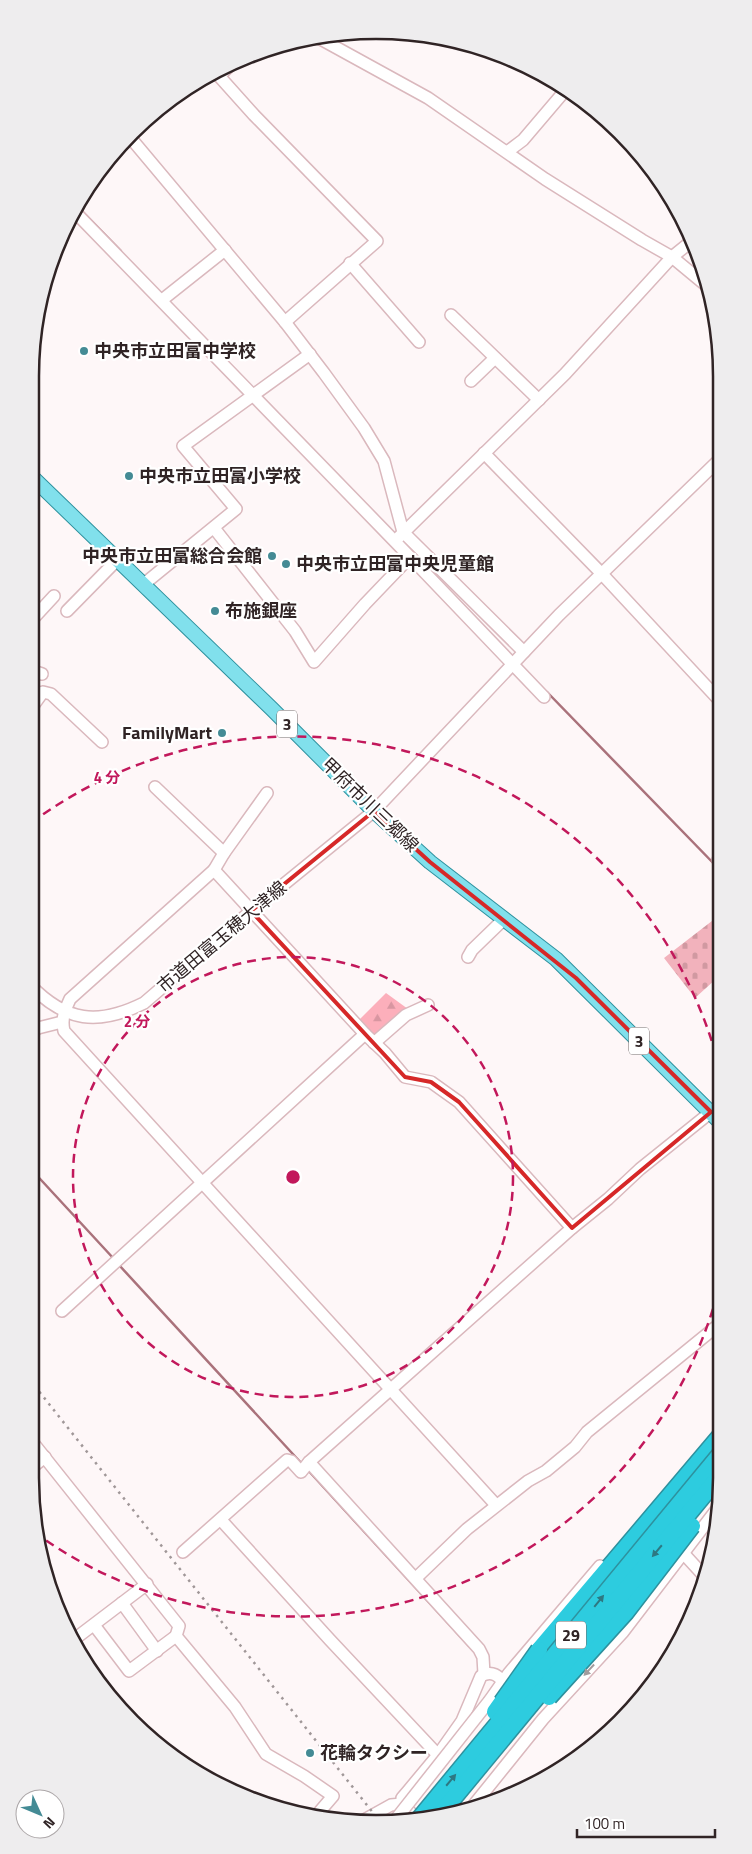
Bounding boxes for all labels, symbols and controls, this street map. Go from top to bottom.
place label: 中央市立田富中学校 [94,337,256,364]
marker: 中央市立田富中学校 [78,345,90,357]
place label: 中央市立田富小学校 [139,462,301,489]
marker: 中央市立田富小学校 [123,470,135,482]
place label: 中央市立田富総合会館 [82,542,262,569]
marker: 中央市立田富総合会館 [266,550,278,562]
place label: 中央市立田富中央児童館 [296,550,494,577]
marker: 中央市立田富中央児童館 [280,558,292,570]
place label: 布施銀座 [225,597,297,624]
marker: 布施銀座 [209,605,221,617]
road number: 3 [277,711,297,738]
place label: FamilyMart [122,719,212,746]
marker: FamilyMart [216,727,228,739]
street label: 甲府市川三郷線 [316,751,425,858]
text: 4 分 [94,766,120,789]
street label: 市道田富玉穂大津線 [151,874,292,999]
text: 2 分 [124,1010,150,1033]
road number: 3 [629,1028,649,1054]
centre of rings [284,1168,302,1186]
one-way arrow [652,1544,663,1557]
one-way arrow [593,1595,604,1608]
road number: 29 [556,1622,586,1648]
one-way arrow [583,1664,595,1676]
place label: 花輪タクシー [320,1739,428,1766]
marker: 花輪タクシー [304,1747,316,1759]
one-way arrow [445,1775,457,1787]
north arrow [15,1789,65,1839]
scale bar [577,1806,714,1838]
text: 100 m [584,1812,625,1835]
text: N [39,1813,61,1834]

